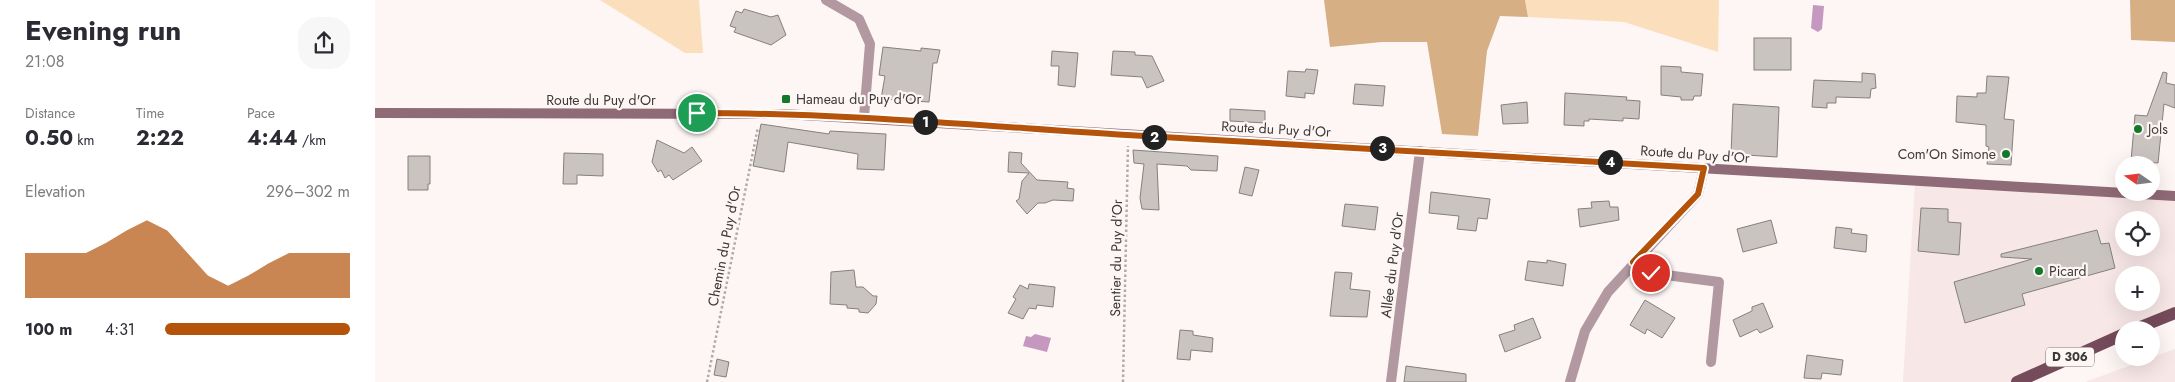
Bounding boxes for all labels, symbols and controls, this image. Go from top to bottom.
text: Evening run [25,10,181,51]
button: share [298,17,350,69]
text: 21:08 [25,50,64,73]
place label: Hameau du Puy d'Or [796,89,921,109]
street label: Route du Puy d'Or [546,90,656,110]
pin [676,92,718,134]
marker: Hameau du Puy d'Or [780,93,792,105]
icon: arrive [683,99,711,127]
text: Distance [25,103,75,123]
text: Time [136,103,164,123]
text: Pace [247,103,275,123]
pin: 1 [913,110,937,134]
text: 1 [922,112,929,132]
street label: Route du Puy d'Or [1221,116,1331,142]
place label: Jols [2146,119,2168,139]
text: 0.50 [25,123,73,153]
text: 2:22 [136,123,184,153]
text: 4:44 [247,123,298,153]
marker: Jols [2132,123,2144,135]
pin: 2 [1141,124,1167,150]
text: 2 [1150,127,1159,147]
text: km [73,130,94,150]
text: /km [298,130,326,150]
pin: 3 [1369,136,1395,160]
text: 3 [1378,138,1387,158]
street label: Route du Puy d'Or [1640,140,1751,168]
place label: Com'On Simone [1898,144,1996,164]
marker: Com'On Simone [2000,148,2012,160]
pin: 4 [1597,150,1623,174]
text: 4 [1606,152,1615,172]
north arrow [2115,156,2160,201]
map controls [2115,156,2160,366]
text: Elevation [25,180,85,203]
text: 296–302 m [266,180,350,203]
street label: Chemin du Puy d'Or [703,184,746,308]
street label: Sentier du Puy d'Or [1105,199,1127,317]
street label: Allée du Puy d'Or [1376,211,1408,319]
button: locate [2115,211,2160,256]
pin [1630,252,1672,294]
icon: check [1637,259,1665,287]
place label: Picard [2049,261,2087,281]
marker: Picard [2033,265,2045,277]
button: + [2115,266,2160,311]
text: 100 m [25,318,72,341]
text: 4:31 [105,318,135,341]
button: − [2115,321,2160,366]
road number: D 306 [2046,348,2094,367]

